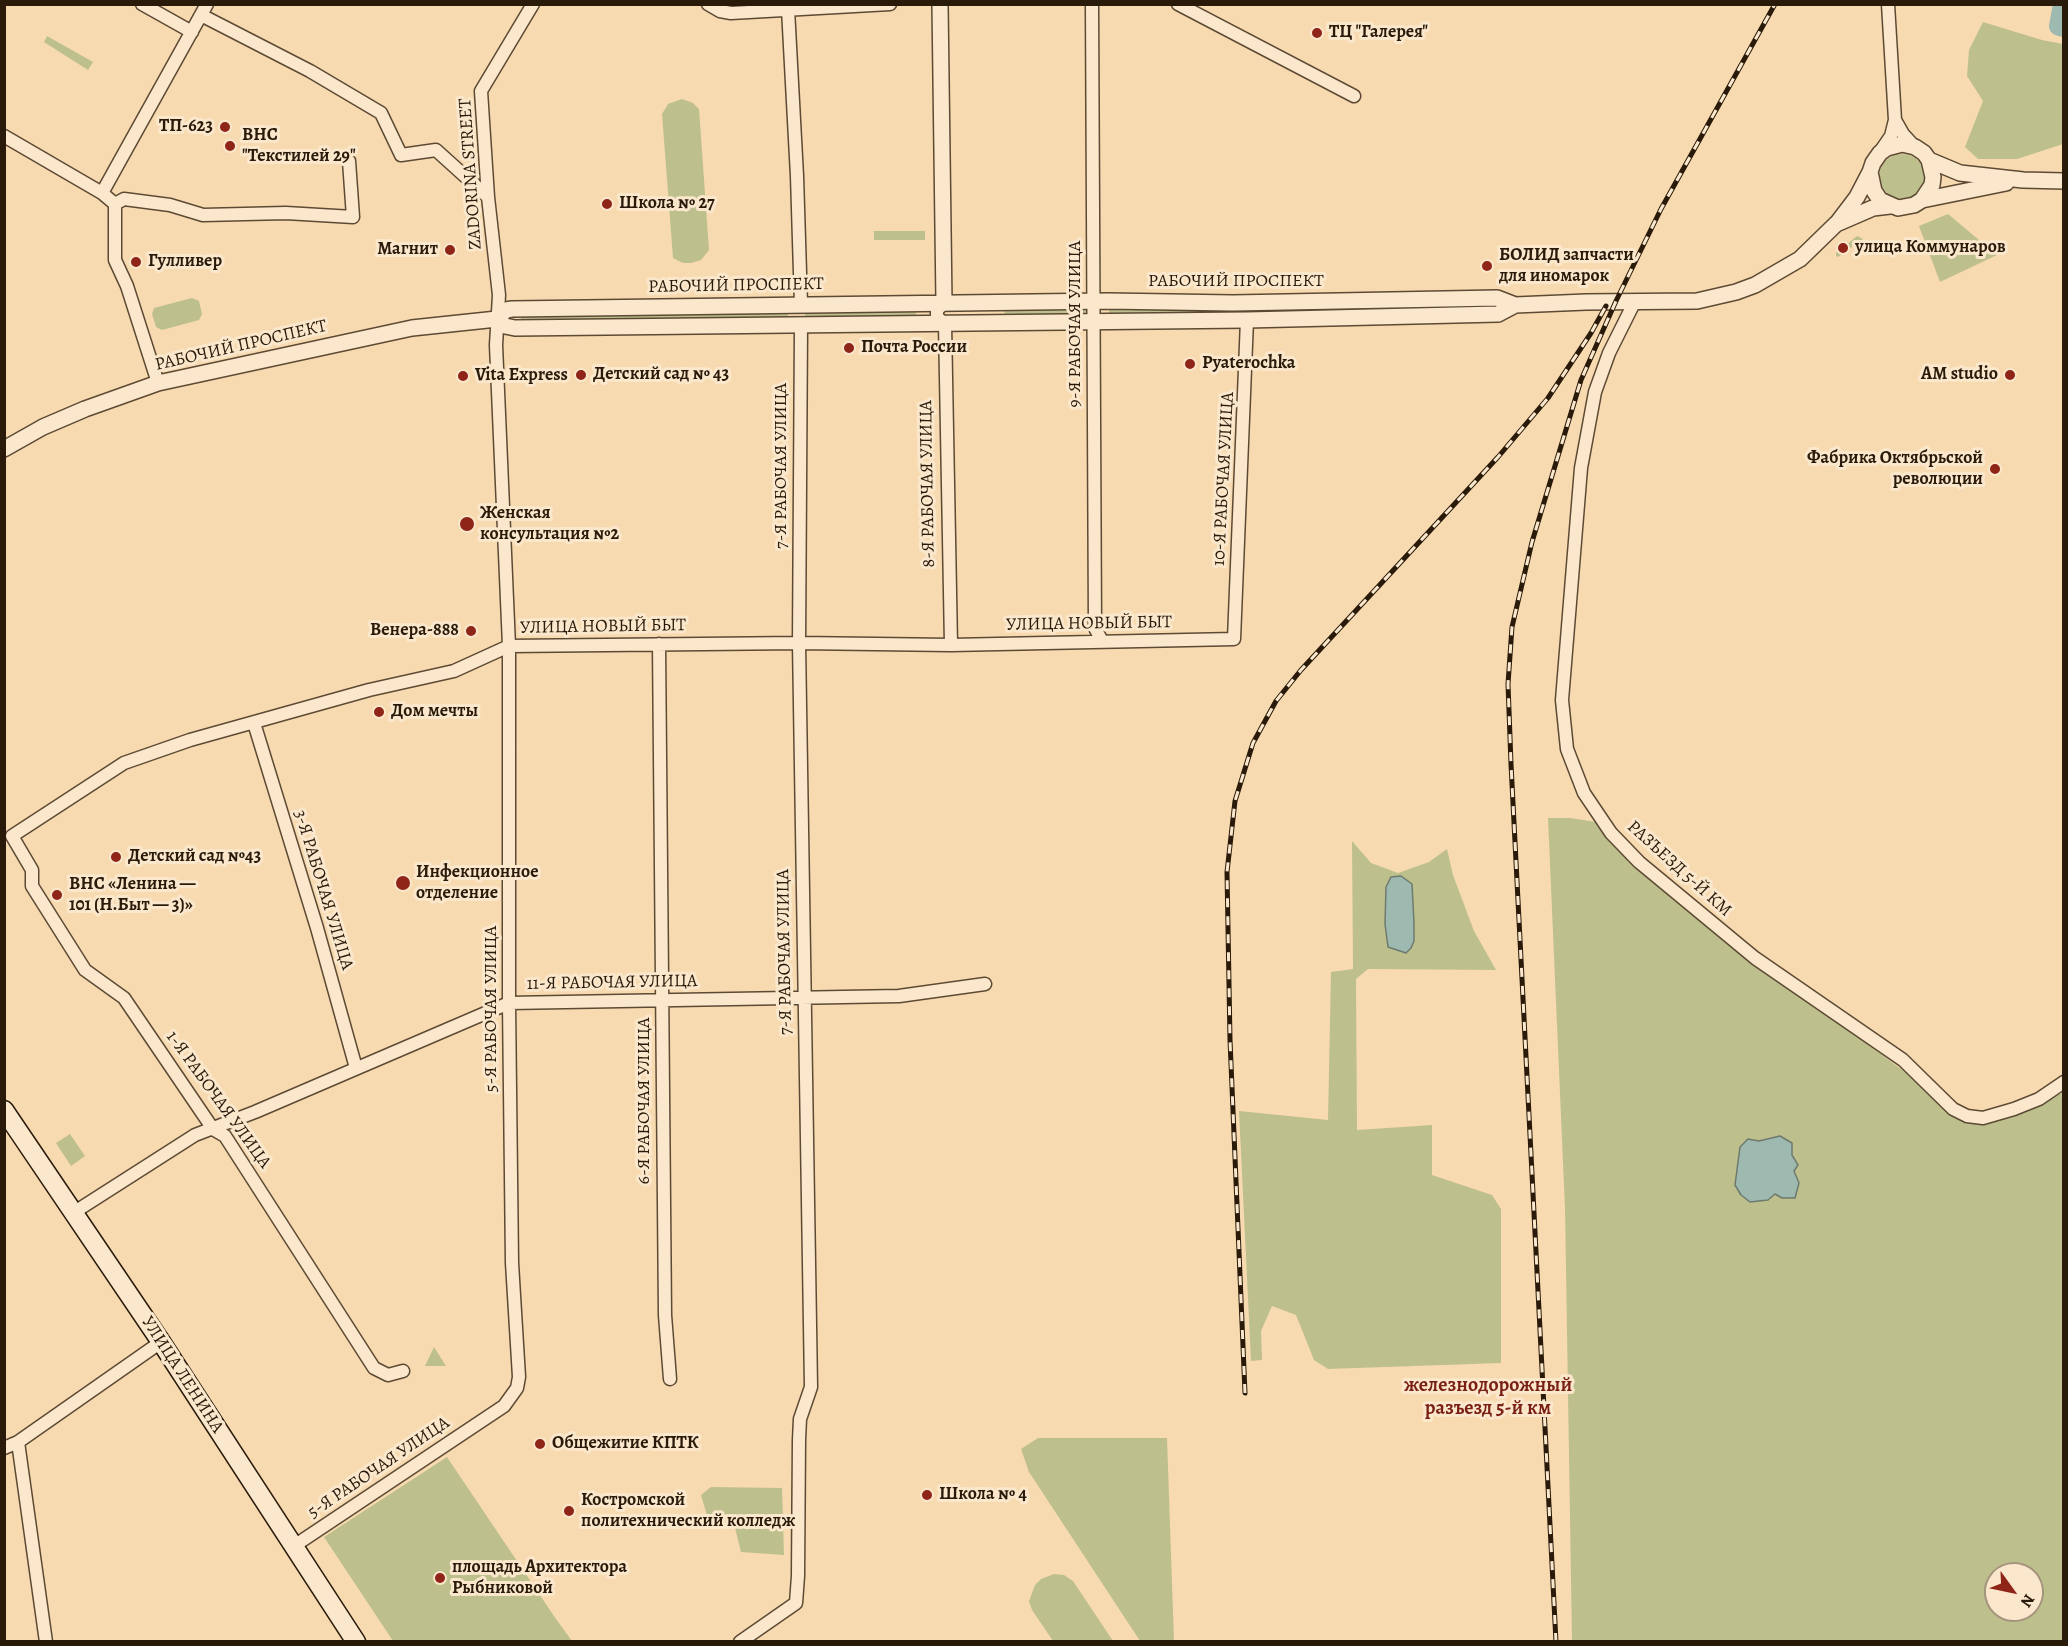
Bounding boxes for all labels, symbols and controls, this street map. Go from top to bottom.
place label: ТЦ "Галерея" [1329,22,1428,44]
marker: ТЦ "Галерея" [1310,26,1324,40]
street label: ZADORINA STREET [455,98,487,250]
place label: ТП-623 [159,116,213,138]
marker: ТП-623 [218,120,232,134]
place label: ВНС "Текстилей 29" [242,125,356,168]
marker: ВНС "Текстилей 29" [223,139,237,153]
place label: Школа № 27 [619,193,715,215]
marker: Школа № 27 [600,197,614,211]
place label: улица Коммунаров [1855,237,2006,259]
place label: Магнит [377,239,438,261]
street label: 9-Я РАБОЧАЯ УЛИЦА [1065,241,1087,407]
marker: улица Коммунаров [1836,241,1850,255]
marker: Магнит [443,243,457,257]
place label: БОЛИД запчасти для иномарок [1499,245,1634,288]
place label: Гулливер [148,251,222,273]
marker: Гулливер [129,255,143,269]
marker: БОЛИД запчасти для иномарок [1480,259,1494,273]
street label: РАБОЧИЙ ПРОСПЕКТ [1148,271,1324,293]
street label: РАБОЧИЙ ПРОСПЕКТ [648,274,824,298]
street label: РАБОЧИЙ ПРОСПЕКТ [153,316,329,376]
place label: Почта России [861,337,967,359]
marker: Почта России [842,341,856,355]
place label: Pyaterochka [1202,353,1295,375]
marker: Pyaterochka [1183,357,1197,371]
place label: Детский сад № 43 [593,364,729,386]
place label: AM studio [1921,364,1998,386]
place label: Vita Express [475,365,568,387]
marker: Детский сад № 43 [574,368,588,382]
marker: AM studio [2003,368,2017,382]
marker: Vita Express [456,369,470,383]
street label: 7-Я РАБОЧАЯ УЛИЦА [771,383,793,549]
street label: 10-Я РАБОЧАЯ УЛИЦА [1209,391,1239,567]
street label: 8-Я РАБОЧАЯ УЛИЦА [916,400,940,568]
place label: Фабрика Октябрьской революции [1807,448,1983,490]
marker: Фабрика Октябрьской революции [1988,462,2002,476]
place label: Женская консультация №2 [480,503,619,546]
marker: Женская консультация №2 [458,515,476,533]
street label: УЛИЦА НОВЫЙ БЫТ [1006,612,1172,636]
street label: УЛИЦА НОВЫЙ БЫТ [520,615,686,639]
place label: Венера-888 [370,620,459,642]
marker: Венера-888 [464,624,478,638]
place label: Дом мечты [391,701,478,723]
marker: Дом мечты [372,705,386,719]
street label: 3-Я РАБОЧАЯ УЛИЦА [288,807,358,973]
street label: РАЗЪЕЗД 5-Й КМ [1622,816,1736,922]
place label: Детский сад №43 [128,846,261,868]
marker: Детский сад №43 [109,850,123,864]
place label: Инфекционное отделение [416,862,538,904]
street label: 7-Я РАБОЧАЯ УЛИЦА [773,869,797,1035]
place label: ВНС «Ленина — 101 (Н.Быт — 3)» [69,874,195,916]
marker: Инфекционное отделение [394,874,412,892]
marker: ВНС «Ленина — 101 (Н.Быт — 3)» [50,888,64,902]
street label: 5-Я РАБОЧАЯ УЛИЦА [481,926,503,1092]
street label: 11-Я РАБОЧАЯ УЛИЦА [526,971,698,995]
street label: 6-Я РАБОЧАЯ УЛИЦА [634,1018,656,1184]
street label: 1-Я РАБОЧАЯ УЛИЦА [161,1027,275,1173]
street label: УЛИЦА ЛЕНИНА [136,1312,228,1438]
district label: железнодорожный разъезд 5-й км [1404,1374,1572,1421]
street label: 5-Я РАБОЧАЯ УЛИЦА [304,1413,454,1523]
place label: Общежитие КПТК [552,1433,699,1455]
marker: Общежитие КПТК [533,1437,547,1451]
place label: Школа № 4 [939,1484,1027,1506]
marker: Школа № 4 [920,1488,934,1502]
place label: Костромской политехнический колледж [581,1490,795,1532]
marker: Костромской политехнический колледж [562,1504,576,1518]
place label: площадь Архитектора Рыбниковой [452,1557,627,1600]
north arrow [1984,1562,2044,1622]
marker: площадь Архитектора Рыбниковой [433,1571,447,1585]
text: N [2015,1590,2040,1612]

